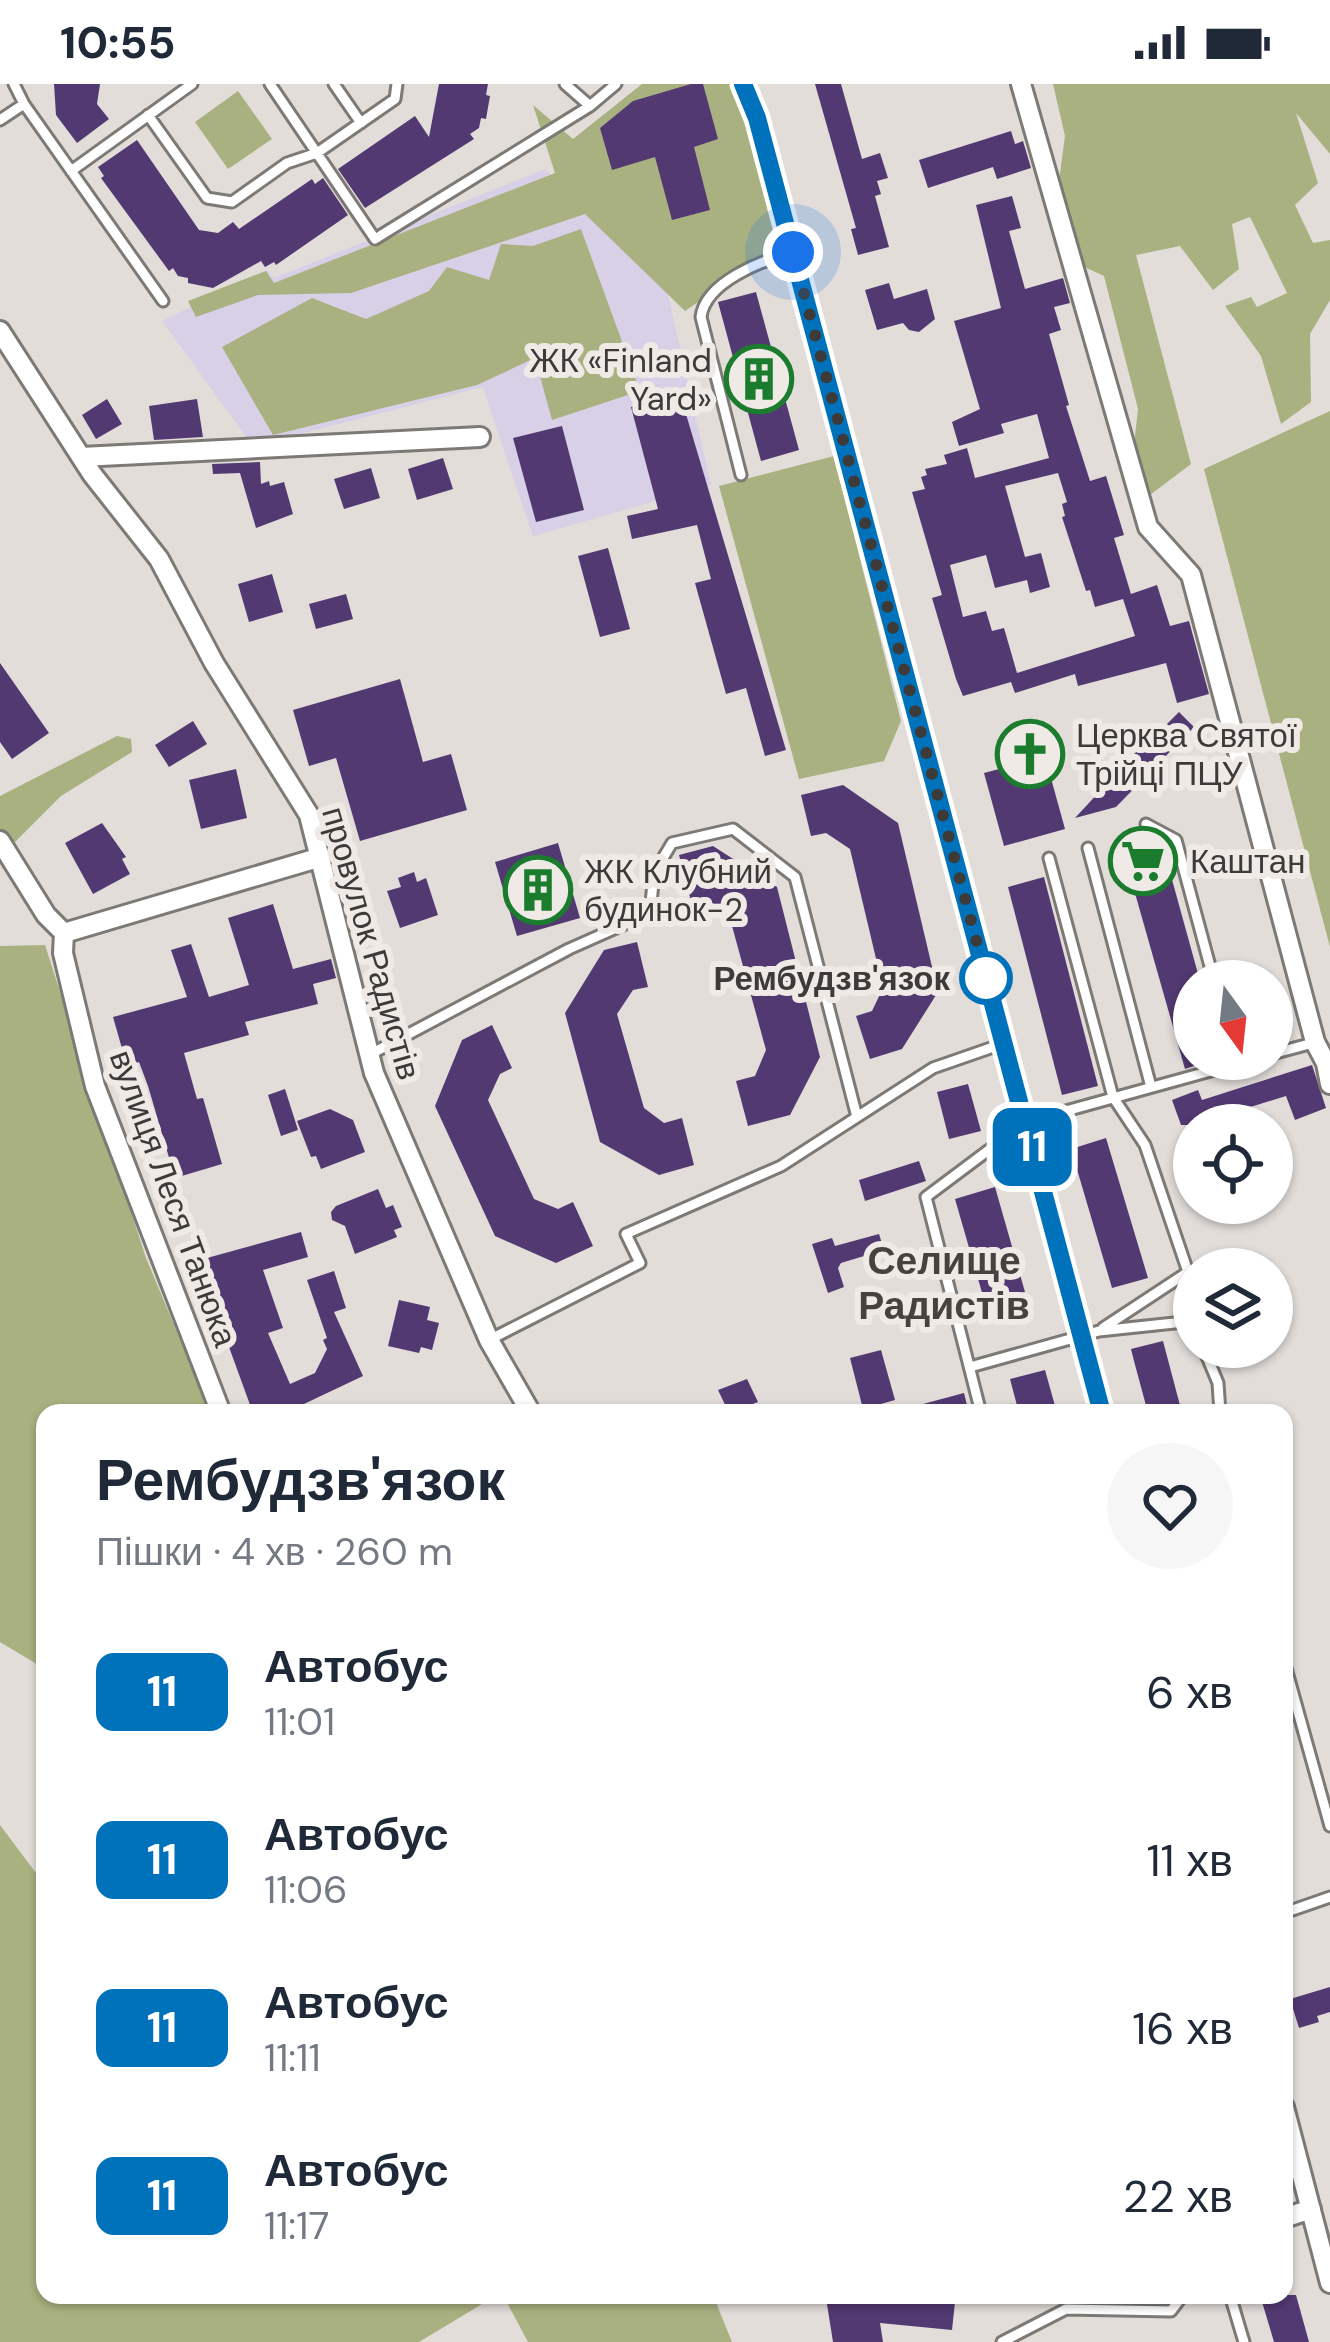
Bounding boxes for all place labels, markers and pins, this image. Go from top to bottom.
place label: ЖК «Finland Yard» [529,339,712,420]
building icon: ЖК «Finland Yard» [724,344,794,414]
place label: Церква Святої Трійці ПЦУ [1076,714,1297,795]
church icon: Церква Святої Трійці ПЦУ [995,719,1065,789]
supermarket icon: Каштан [1108,826,1178,896]
place label: Каштан [1190,840,1305,883]
place label: ЖК Клубний будинок-2 [584,850,772,931]
building icon: ЖК Клубний будинок-2 [503,855,573,925]
marker: Рембудзв'язок [961,953,1011,1003]
place label: Рембудзв'язок [713,957,950,1000]

